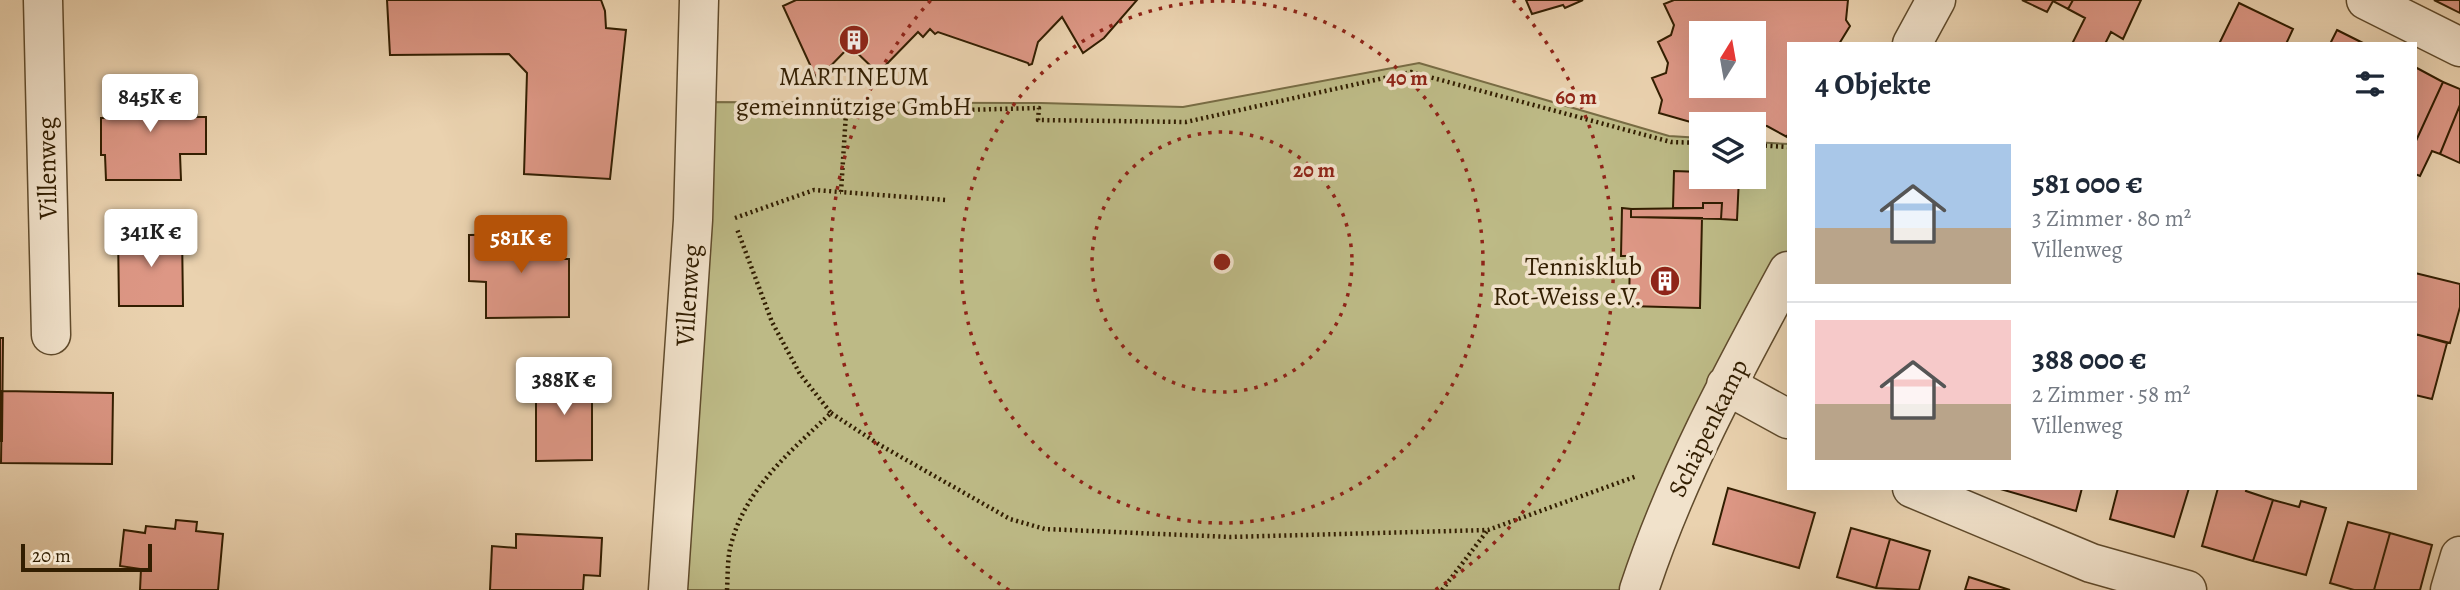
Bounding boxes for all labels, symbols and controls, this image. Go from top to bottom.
north arrow [1689,21,1766,98]
map controls [1689,21,1766,189]
building icon: MARTINEUM gemeinnützige GmbH [837,23,871,57]
place label: MARTINEUM gemeinnützige GmbH [736,59,972,124]
text: 40 m [1386,64,1428,92]
text: 4 Objekte [1815,64,1931,104]
icon: filters [2351,65,2389,103]
pin: 845K € [93,74,207,134]
text: 845K € [118,81,182,112]
text: 60 m [1555,83,1597,111]
button: layers [1689,112,1766,189]
street label: Villenweg [29,116,65,221]
text: 20 m [1293,156,1335,184]
text: 581 000 € [2032,163,2143,203]
icon: home [1871,172,1955,256]
text: 3 Zimmer · 80 m² [2032,203,2191,234]
pin: 341K € [94,210,208,269]
text: 341K € [120,216,182,247]
pin: 581K € [464,216,578,275]
text: 581K € [490,222,552,253]
text: Villenweg [2032,234,2123,265]
street label: Villenweg [667,243,709,348]
place label: Tennisklub Rot-Weiss e.V. [1493,249,1642,314]
centre of rings [1210,250,1234,274]
building icon: Tennisklub Rot-Weiss e.V. [1648,264,1682,298]
text: 388 000 € [2032,339,2147,379]
icon: home [1871,348,1955,432]
street label: Schäpenkamp [1659,353,1757,503]
pin: 388K € [507,358,621,417]
text: 388K € [532,364,596,395]
text: 2 Zimmer · 58 m² [2032,379,2190,410]
text: Villenweg [2032,410,2123,441]
scale bar [21,541,152,573]
text: 20 m [32,543,71,569]

